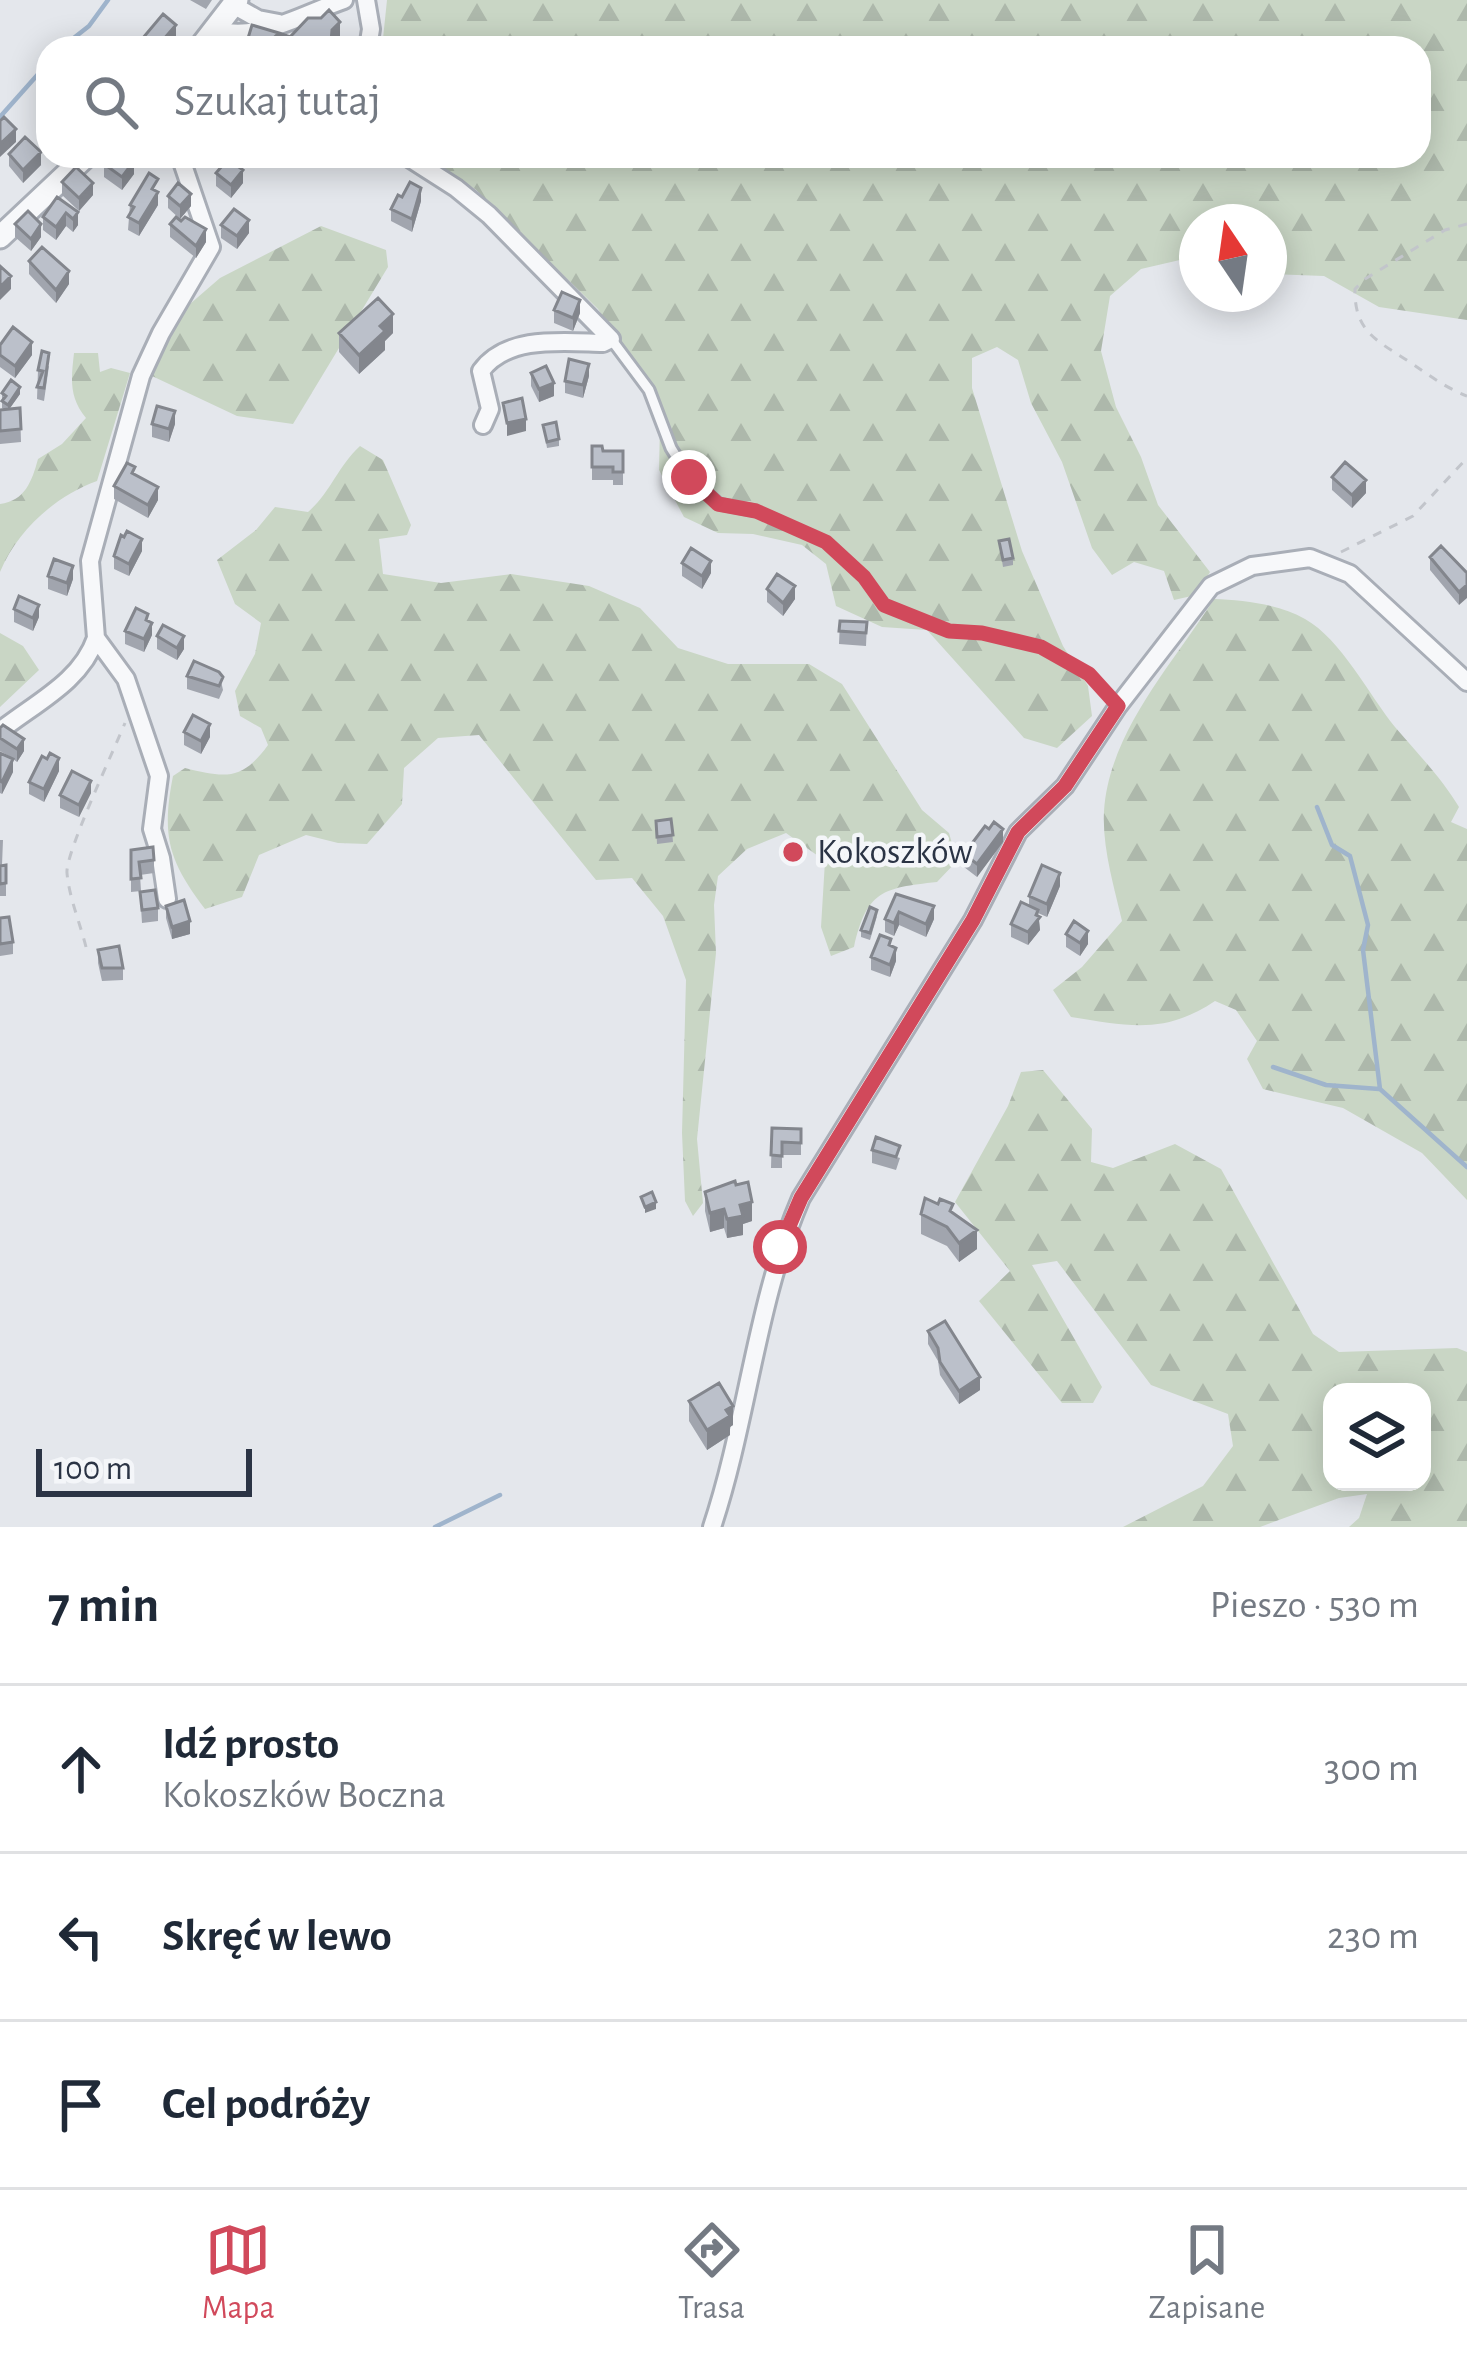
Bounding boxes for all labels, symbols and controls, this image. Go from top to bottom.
search box [36,36,1431,168]
icon: search [78,69,144,135]
text: Szukaj tutaj [174,79,381,124]
north arrow [1179,204,1287,312]
route end [662,450,716,504]
place label: Kokoszków [817,834,972,870]
marker: Kokoszków [780,839,806,865]
route start [753,1220,807,1274]
map controls [1323,1383,1431,1491]
button: layers [1323,1383,1431,1491]
scale bar [36,1443,252,1496]
text: 100 m [54,1453,132,1486]
text: 7 min [48,1580,159,1631]
text: Pieszo · 530 m [1210,1586,1419,1625]
text: Idź prosto [162,1722,339,1767]
icon: ahead [48,1736,114,1802]
text: 300 m [1324,1749,1419,1788]
text: Kokoszków Boczna [162,1776,446,1815]
icon: left [48,1904,114,1970]
text: Skręć w lewo [162,1914,392,1959]
text: 230 m [1327,1917,1419,1956]
icon: arrive [48,2072,114,2138]
text: Cel podróży [162,2082,370,2127]
tab: Mapa [202,2217,275,2329]
tab: Trasa [678,2217,745,2329]
tab: Zapisane [1148,2217,1265,2329]

